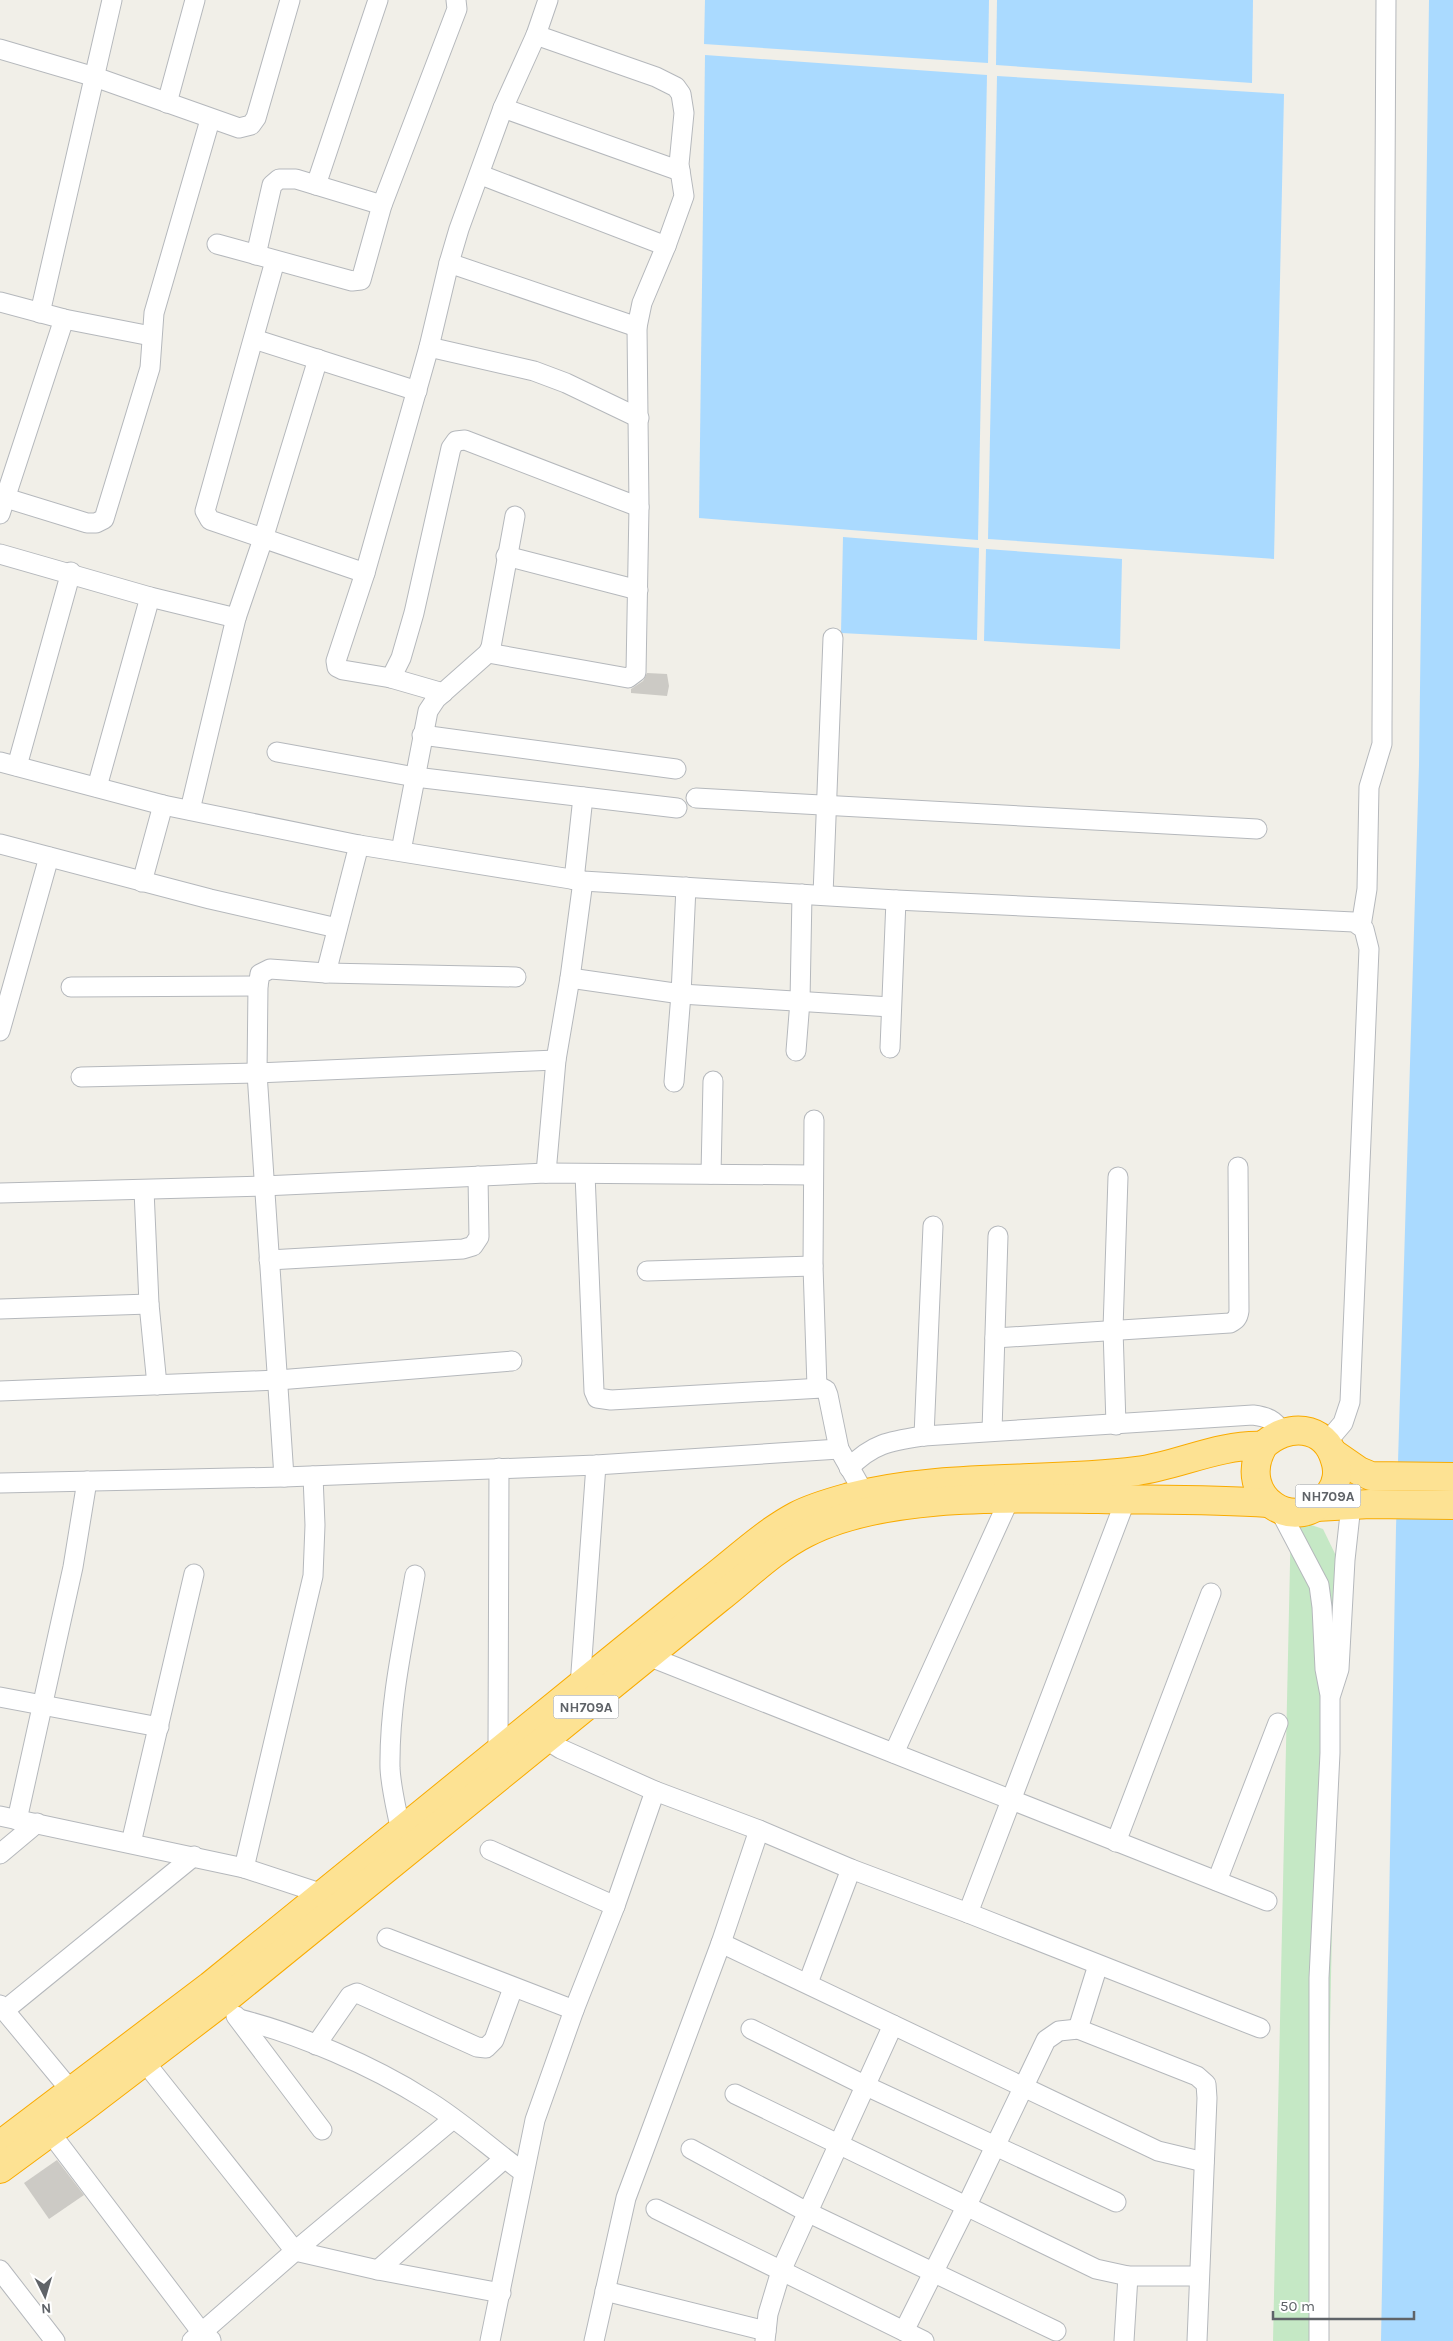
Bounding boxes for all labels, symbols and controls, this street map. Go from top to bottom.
road number: NH709A [1296,1484,1360,1508]
road number: NH709A [554,1695,618,1718]
north arrow [20,2271,70,2321]
scale bar [1273,2288,1414,2320]
text: 50 m [1280,2297,1315,2315]
text: N [40,2300,52,2317]

